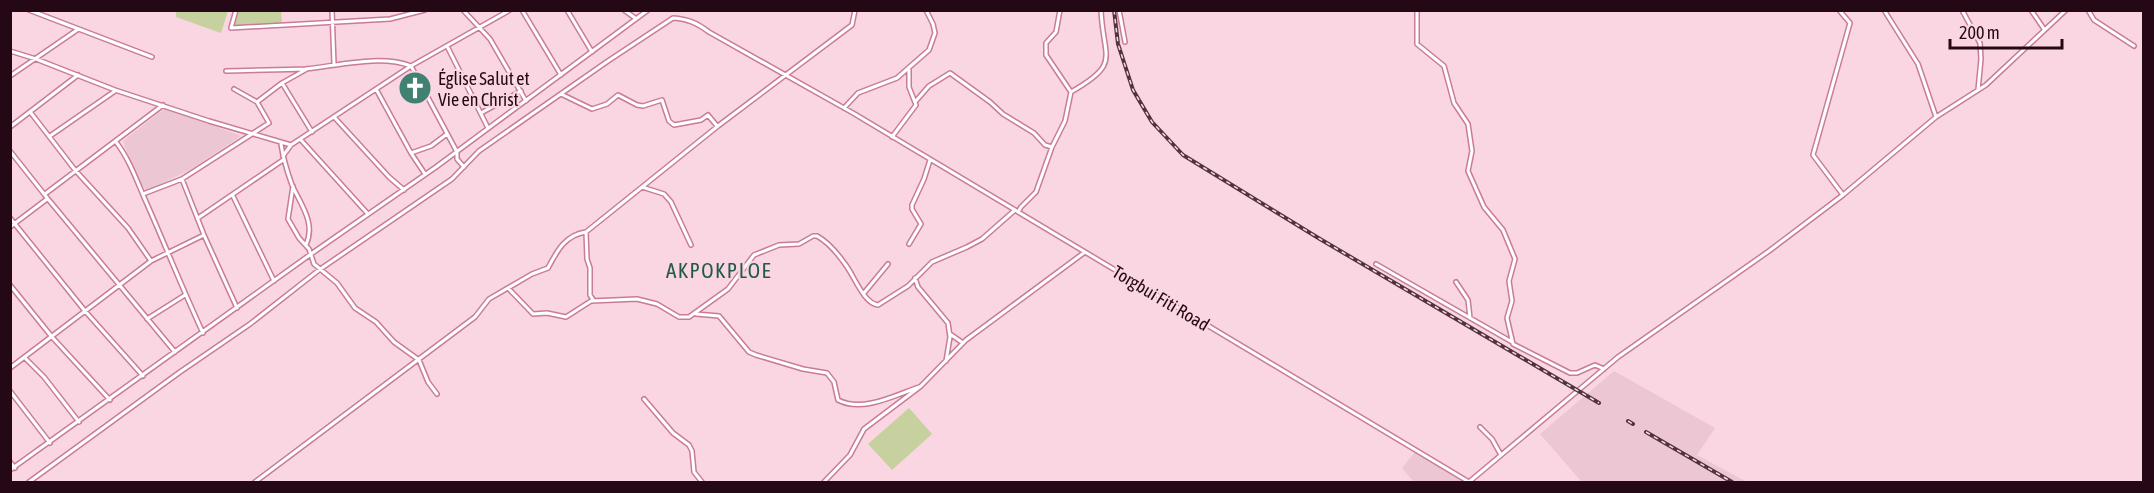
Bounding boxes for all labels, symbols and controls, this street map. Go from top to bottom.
scale bar [1950,12,2062,50]
text: 200 m [1959,22,2000,43]
place label: Église Salut et Vie en Christ [438,68,530,110]
church icon: Église Salut et Vie en Christ [397,70,433,106]
district label: AKPOKPLOE [666,258,772,282]
street label: Torgbui Fiti Road [1109,261,1213,335]

